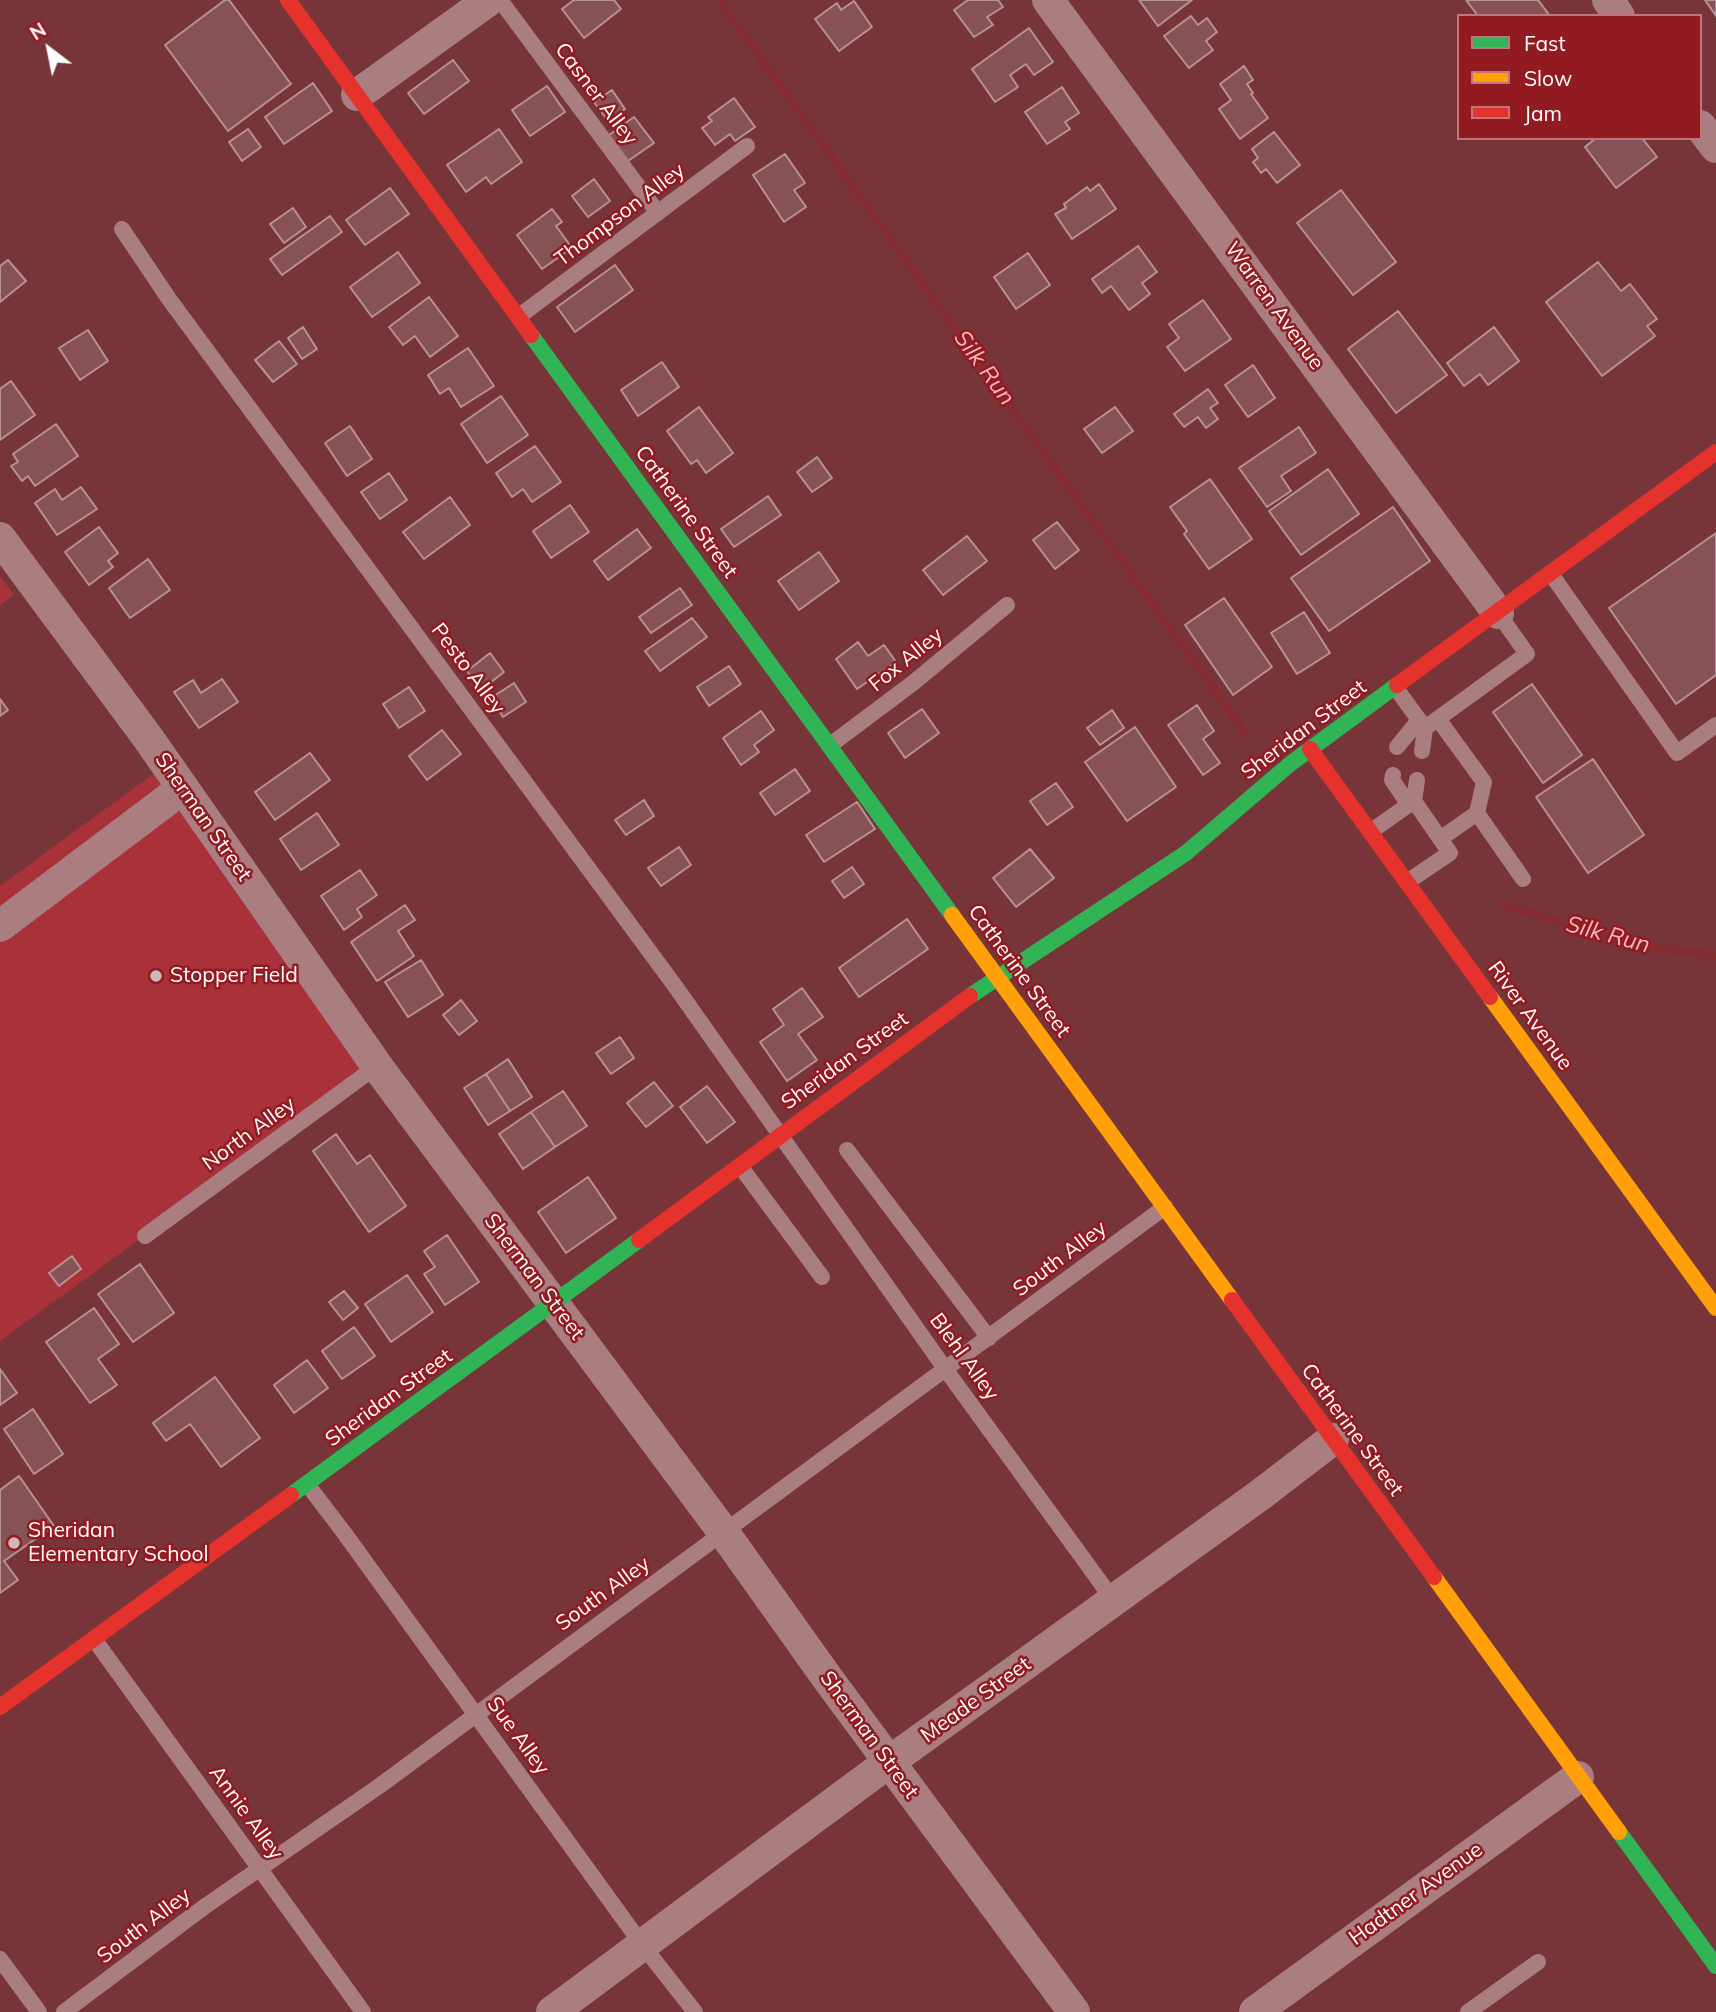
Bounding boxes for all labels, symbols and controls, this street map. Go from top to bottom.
north arrow [14,14,84,84]
legend [1457,14,1702,140]
text: N [25,17,50,45]
text: Fast [1524,30,1566,56]
street label: Casner Alley [549,38,643,150]
text: Slow [1524,65,1572,91]
text: Jam [1524,100,1562,126]
street label: Thompson Alley [550,158,690,272]
street label: Warren Avenue [1219,237,1329,375]
water label: Silk Run [948,325,1020,411]
street label: Catherine Street [629,441,743,583]
street label: Pesto Alley [426,618,510,720]
street label: Fox Alley [864,623,948,697]
street label: Sheridan Street [1236,675,1372,785]
street label: Sherman Street [149,748,257,886]
street label: Catherine Street [962,900,1076,1042]
water label: Silk Run [1563,911,1653,959]
street label: River Avenue [1482,957,1578,1075]
place label: Stopper Field [170,963,298,989]
marker: Stopper Field [148,968,164,984]
street label: Sheridan Street [777,1007,913,1115]
street label: North Alley [198,1092,300,1176]
street label: Sherman Street [478,1209,590,1345]
street label: South Alley [1008,1216,1112,1302]
street label: Blehl Alley [924,1309,1004,1405]
street label: Sheridan Street [321,1344,457,1452]
street label: Catherine Street [1295,1359,1409,1501]
place label: Sheridan Elementary School [28,1518,209,1568]
marker: Sheridan Elementary School [6,1535,22,1551]
street label: South Alley [551,1551,655,1637]
street label: Meade Street [916,1652,1036,1748]
street label: Sherman Street [814,1666,924,1804]
street label: Sue Alley [481,1692,555,1780]
street label: Annie Alley [204,1761,288,1865]
street label: Hadtner Avenue [1344,1837,1488,1951]
street label: South Alley [92,1883,196,1969]

